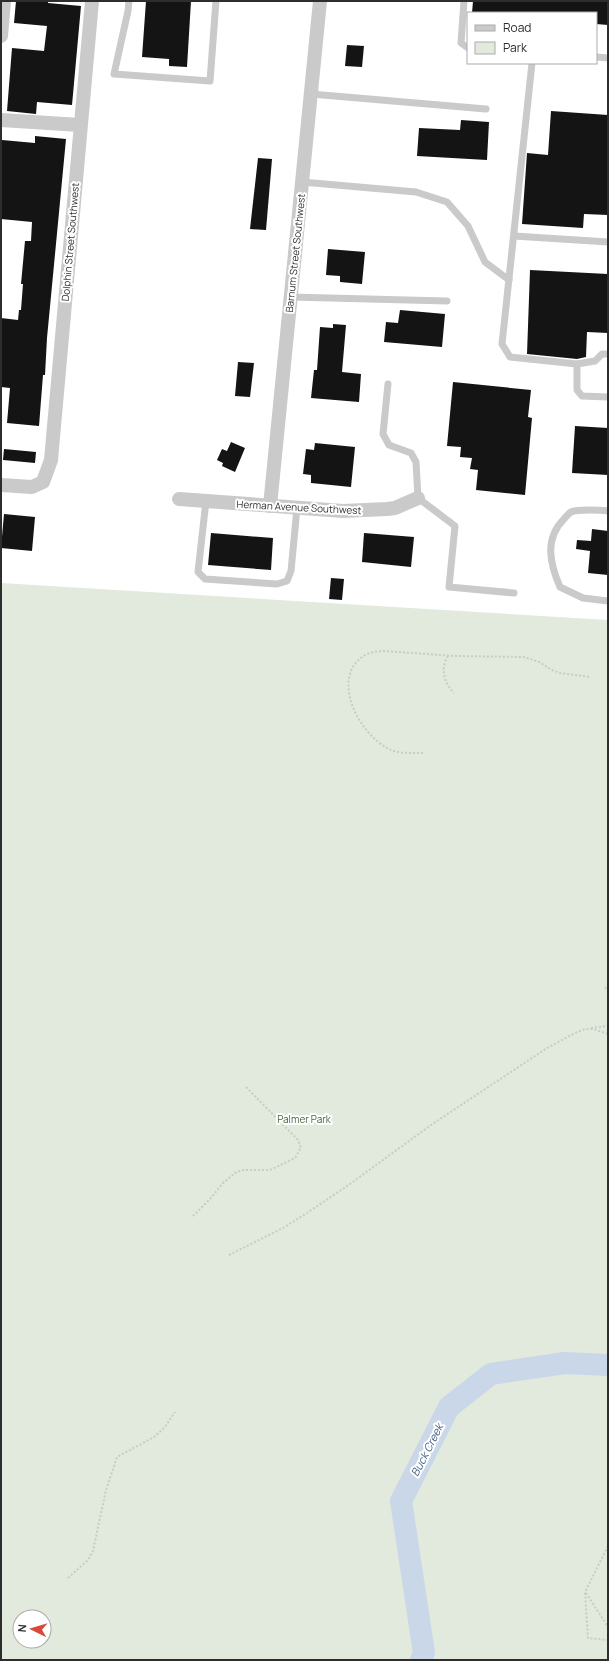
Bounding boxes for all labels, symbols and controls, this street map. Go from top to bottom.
legend [467,12,597,64]
text: Road [503,19,531,36]
text: Park [503,39,528,56]
street label: Dolphin Street Southwest [58,182,82,302]
street label: Barnum Street Southwest [282,193,308,313]
street label: Herman Avenue Southwest [236,497,362,517]
park label: Palmer Park [277,1112,332,1126]
water label: Buck Creek [407,1420,447,1479]
north arrow [12,1609,52,1649]
text: N [14,1623,29,1633]

